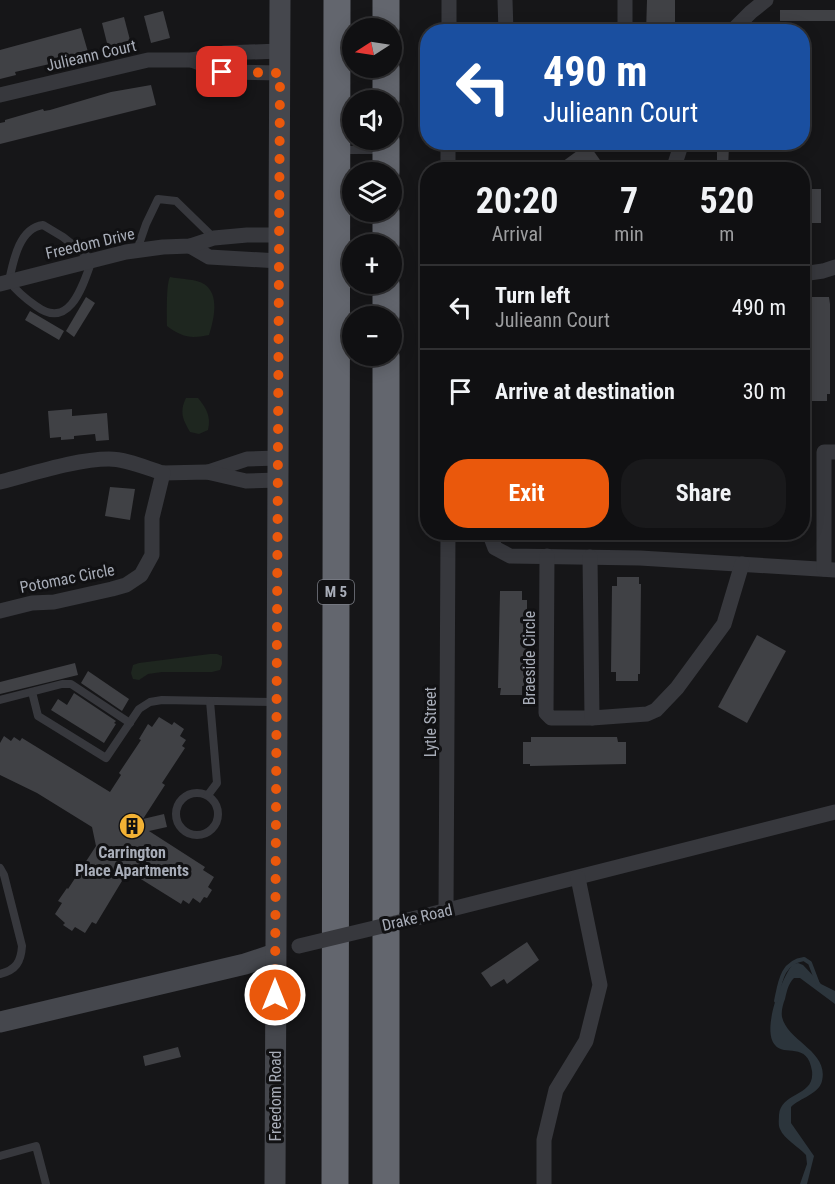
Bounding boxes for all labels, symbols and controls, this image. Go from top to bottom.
north arrow [342,18,402,78]
map controls [342,18,402,366]
street label: Julieann Court [44,36,138,75]
pin [196,46,247,97]
text: 490 m [543,47,648,96]
icon: left [444,48,522,126]
icon: arrive [205,55,238,88]
button: sound [342,90,402,150]
text: Julieann Court [543,97,698,129]
button: layers [342,162,402,222]
text: 20:20 [476,180,558,222]
text: 7 [620,180,638,222]
text: 520 [700,180,754,222]
text: Arrival [492,222,543,246]
text: min [614,222,644,246]
text: m [719,222,734,246]
street label: Freedom Drive [44,224,136,263]
button: + [342,234,402,294]
text: Turn left [495,283,570,308]
icon: left [444,291,477,324]
text: 490 m [732,295,786,320]
button: − [342,306,402,366]
text: Julieann Court [495,308,610,332]
icon: arrive [444,375,477,408]
text: Arrive at destination [495,379,675,404]
text: 30 m [743,379,786,404]
button: Exit [444,459,609,528]
button: Share [621,459,786,528]
street label: Potomac Circle [18,560,116,597]
road number: M 5 [318,580,354,604]
street label: Braeside Circle [520,611,539,705]
street label: Lytle Street [421,687,440,757]
building icon: Carrington Place Apartments [117,811,147,841]
place label: Carrington Place Apartments [75,843,189,880]
street label: Drake Road [380,900,454,935]
position arrow [243,963,307,1027]
street label: Freedom Road [266,1050,285,1142]

